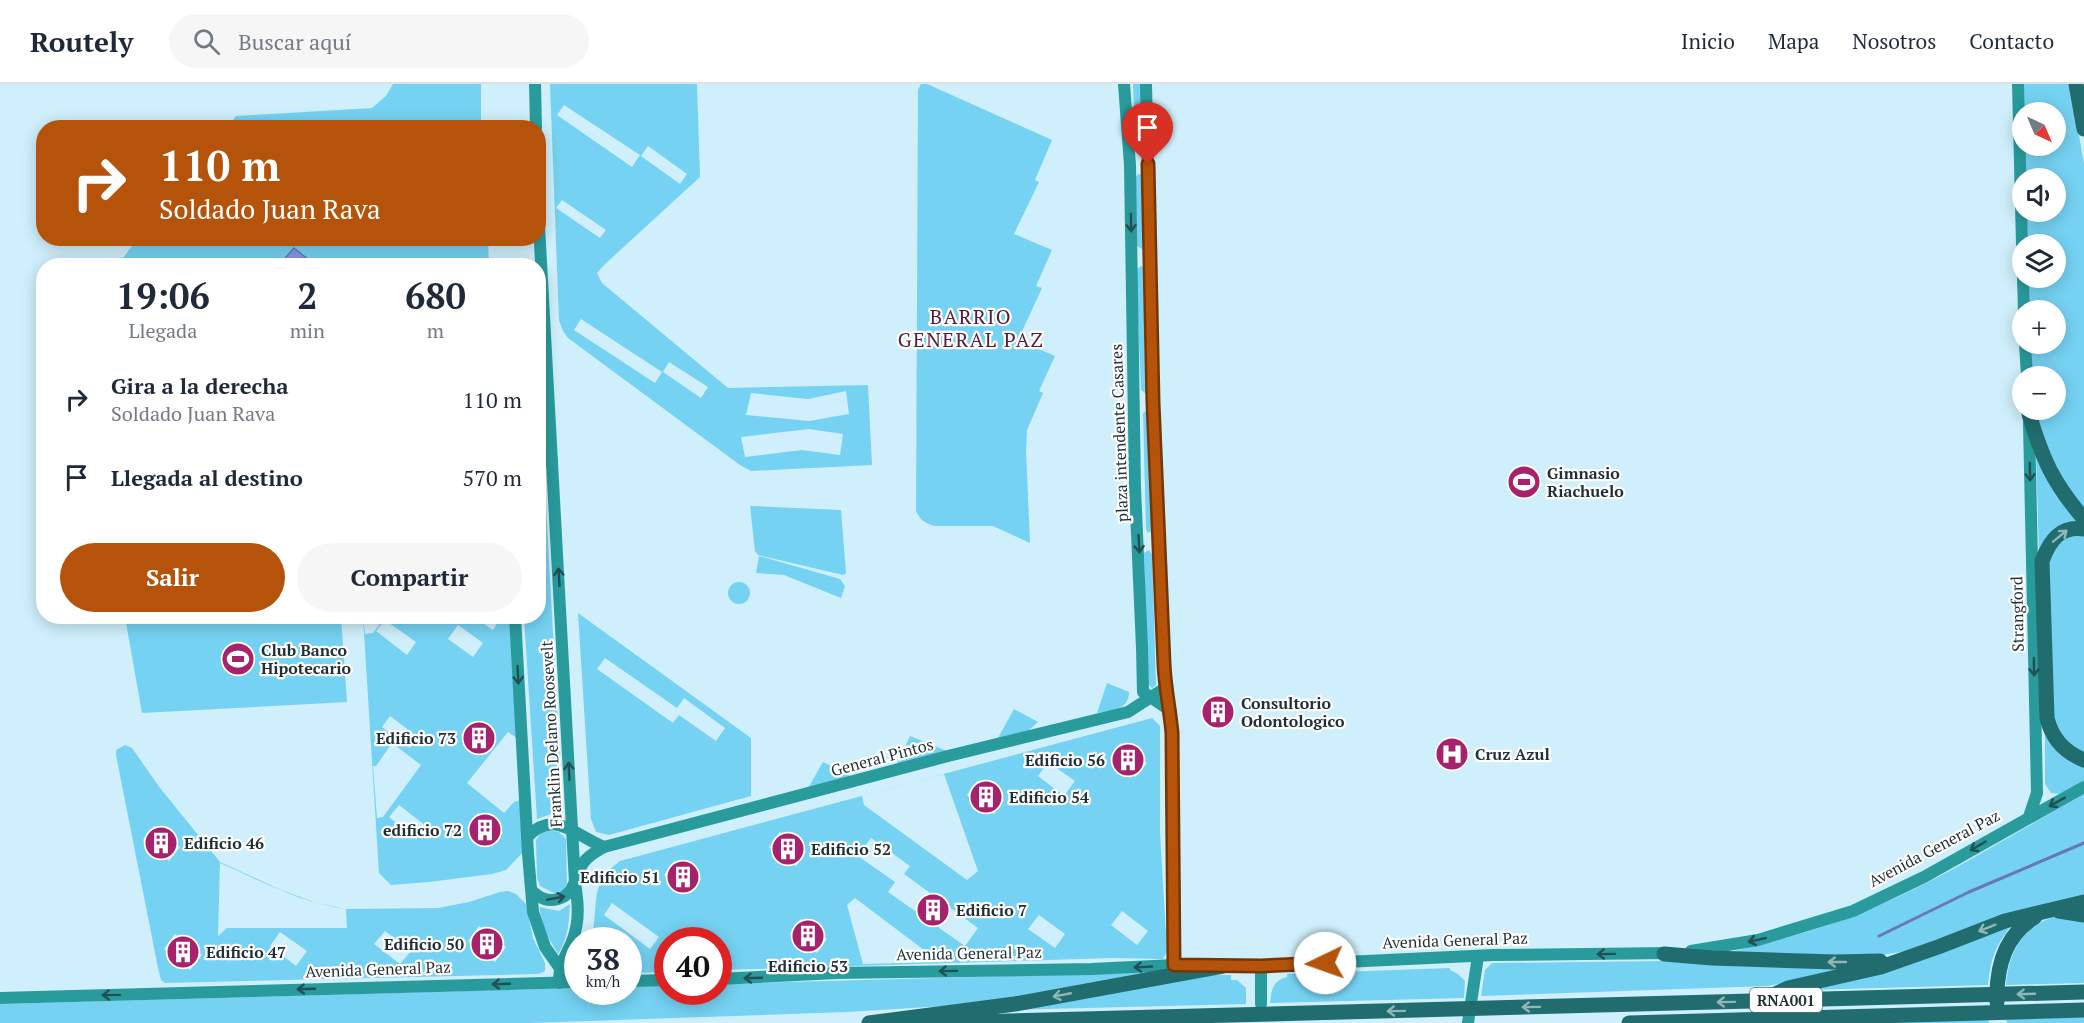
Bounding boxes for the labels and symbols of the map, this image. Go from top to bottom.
pin [1122,102,1173,164]
north arrow [2012,102,2066,156]
one-way arrow [1125,213,1137,233]
district label: BARRIO GENERAL PAZ [898,303,1044,353]
street label: plaza intendente Casares [1105,343,1133,523]
place label: Gimnasio Riachuelo [1547,462,1624,502]
one-way arrow [2024,462,2035,482]
sports icon: Gimnasio Riachuelo [1506,464,1542,500]
one-way arrow [2052,529,2068,542]
one-way arrow [1133,534,1144,553]
one-way arrow [554,567,565,587]
street label: Strangford [2005,576,2029,652]
place label: Club Banco Hipotecario [261,639,352,679]
street label: Franklin Delano Roosevelt [535,640,567,828]
sports icon: Club Banco Hipotecario [220,641,256,677]
one-way arrow [2029,657,2040,677]
one-way arrow [512,664,523,684]
place label: Consultorio Odontologico [1241,692,1345,732]
building icon: Consultorio Odontologico [1200,694,1236,730]
building icon: Edificio 73 [461,720,497,756]
place label: Edificio 73 [376,727,456,749]
street label: General Pintos [828,733,936,781]
hospital icon: Cruz Azul [1434,736,1470,772]
building icon: Edificio 56 [1110,742,1146,778]
place label: Cruz Azul [1475,743,1550,765]
place label: Edificio 56 [1025,749,1105,771]
one-way arrow [564,762,575,782]
building icon: Edificio 54 [968,779,1004,815]
place label: Edificio 54 [1009,786,1089,808]
one-way arrow [2048,797,2066,808]
street label: Avenida General Paz [1864,804,2004,892]
building icon: edificio 72 [467,812,503,848]
place label: edificio 72 [383,819,462,841]
building icon: Edificio 46 [143,825,179,861]
building icon: Edificio 52 [770,831,806,867]
place label: Edificio 46 [184,832,264,854]
place label: Edificio 52 [811,838,891,860]
one-way arrow [1970,841,1987,853]
building icon: Edificio 51 [665,859,701,895]
place label: Edificio 51 [580,866,660,888]
one-way arrow [546,892,565,903]
building icon: Edificio 7 [915,892,951,928]
place label: Edificio 7 [956,899,1027,921]
building icon: Edificio 53 [790,918,826,954]
one-way arrow [1978,923,1997,934]
building icon: Edificio 50 [469,926,505,962]
street label: Avenida General Paz [1382,926,1528,954]
speed limit sign: 40 [654,927,732,1005]
position arrow [1293,931,1357,995]
place label: Edificio 50 [384,933,464,955]
building icon: Edificio 47 [165,934,201,970]
one-way arrow [1748,934,1767,946]
place label: Edificio 47 [206,941,286,963]
street label: Avenida General Paz [896,941,1042,965]
one-way arrow [1596,948,1616,960]
street label: Avenida General Paz [305,955,451,983]
place label: Edificio 53 [768,955,848,977]
one-way arrow [1827,956,1847,968]
one-way arrow [1134,961,1154,972]
one-way arrow [939,965,959,976]
one-way arrow [744,972,764,983]
one-way arrow [491,978,511,990]
one-way arrow [296,984,316,995]
road number: RNA001 [1750,988,1822,1012]
one-way arrow [2016,988,2036,999]
one-way arrow [102,989,121,1001]
one-way arrow [1052,990,1072,1001]
one-way arrow [1716,996,1736,1007]
one-way arrow [1521,1001,1541,1012]
one-way arrow [1387,1005,1407,1016]

